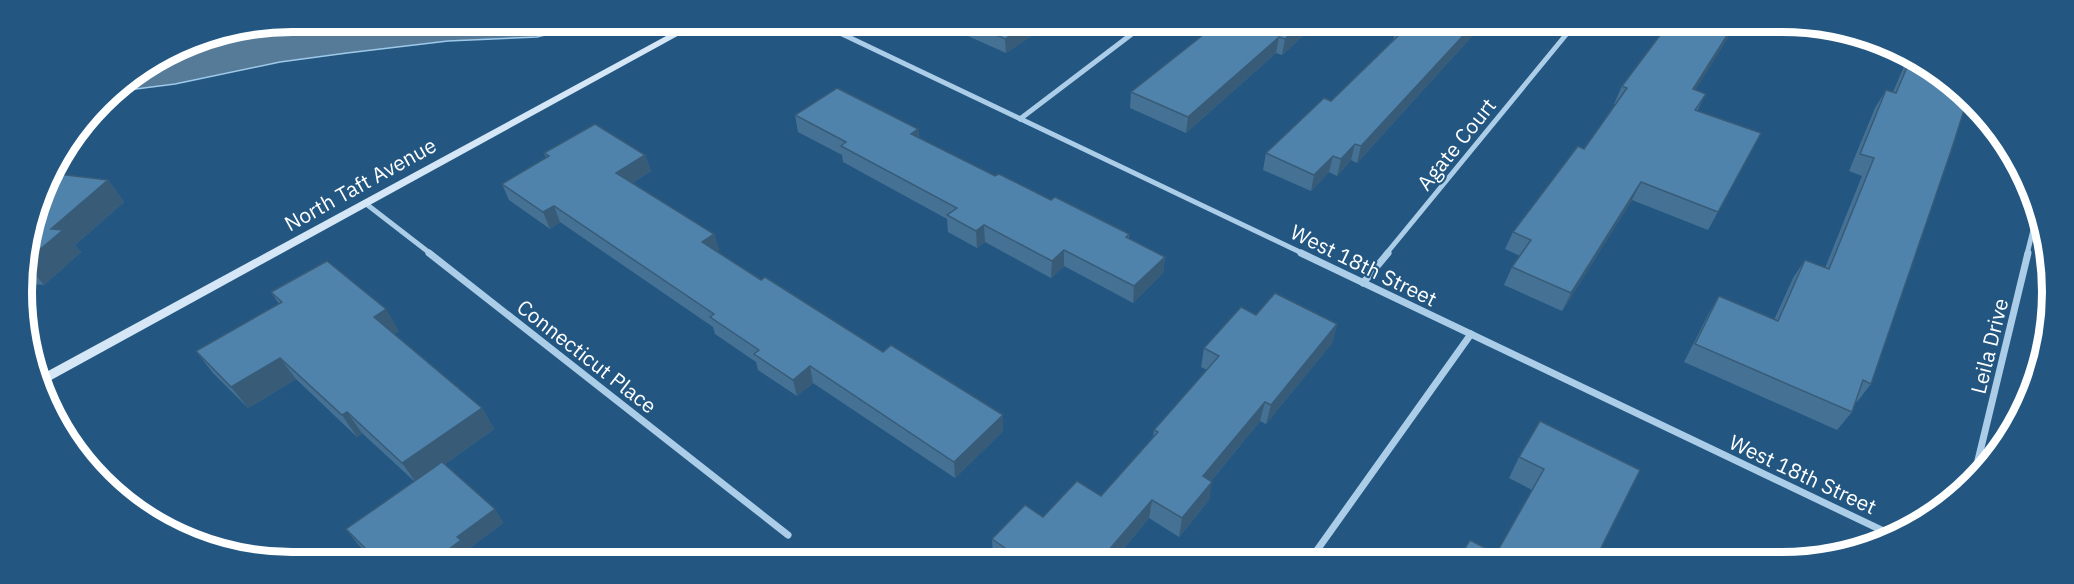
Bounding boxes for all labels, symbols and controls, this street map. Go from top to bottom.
street label: Agate Court [1410,92,1502,196]
street label: North Taft Avenue [279,131,441,237]
street label: West 18th Street [1286,217,1442,313]
street label: Connecticut Place [511,293,663,419]
street label: Leila Drive [1964,295,2014,397]
street label: West 18th Street [1725,428,1881,520]

